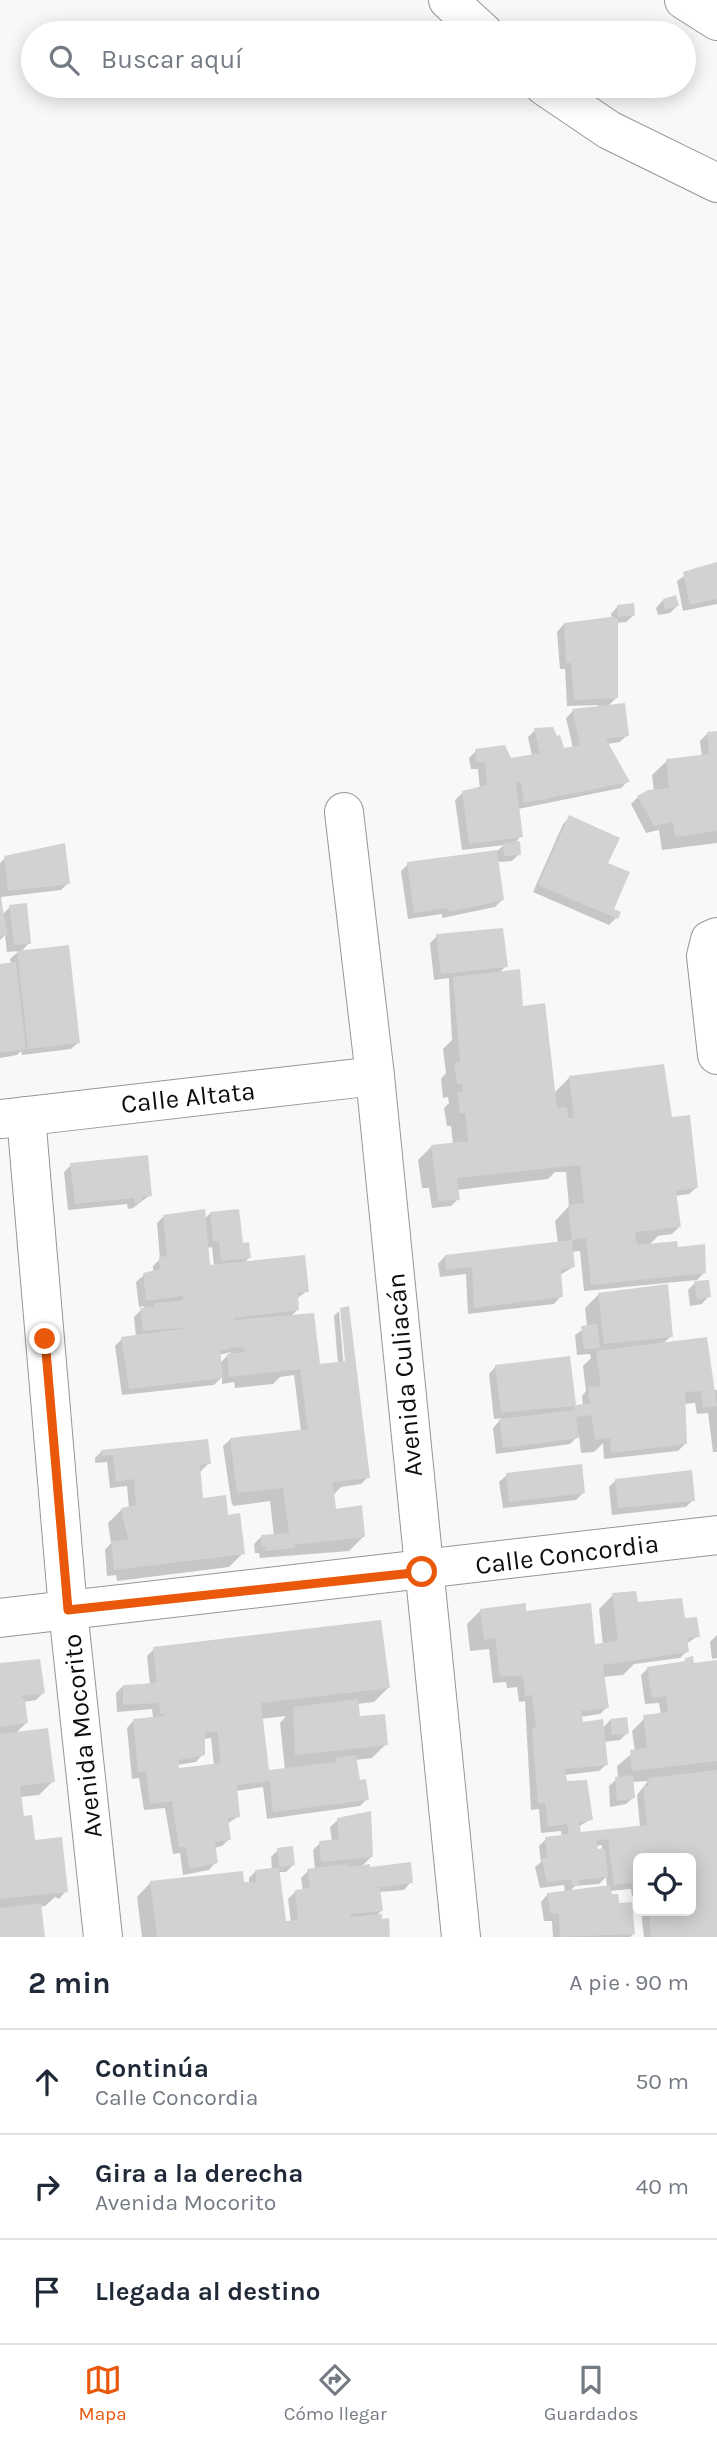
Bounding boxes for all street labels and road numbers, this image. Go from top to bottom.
street label: Calle Altata [119,1075,257,1120]
street label: Avenida Culiacán [380,1272,429,1478]
street label: Calle Concordia [474,1528,661,1581]
street label: Avenida Mocorito [56,1632,109,1840]

